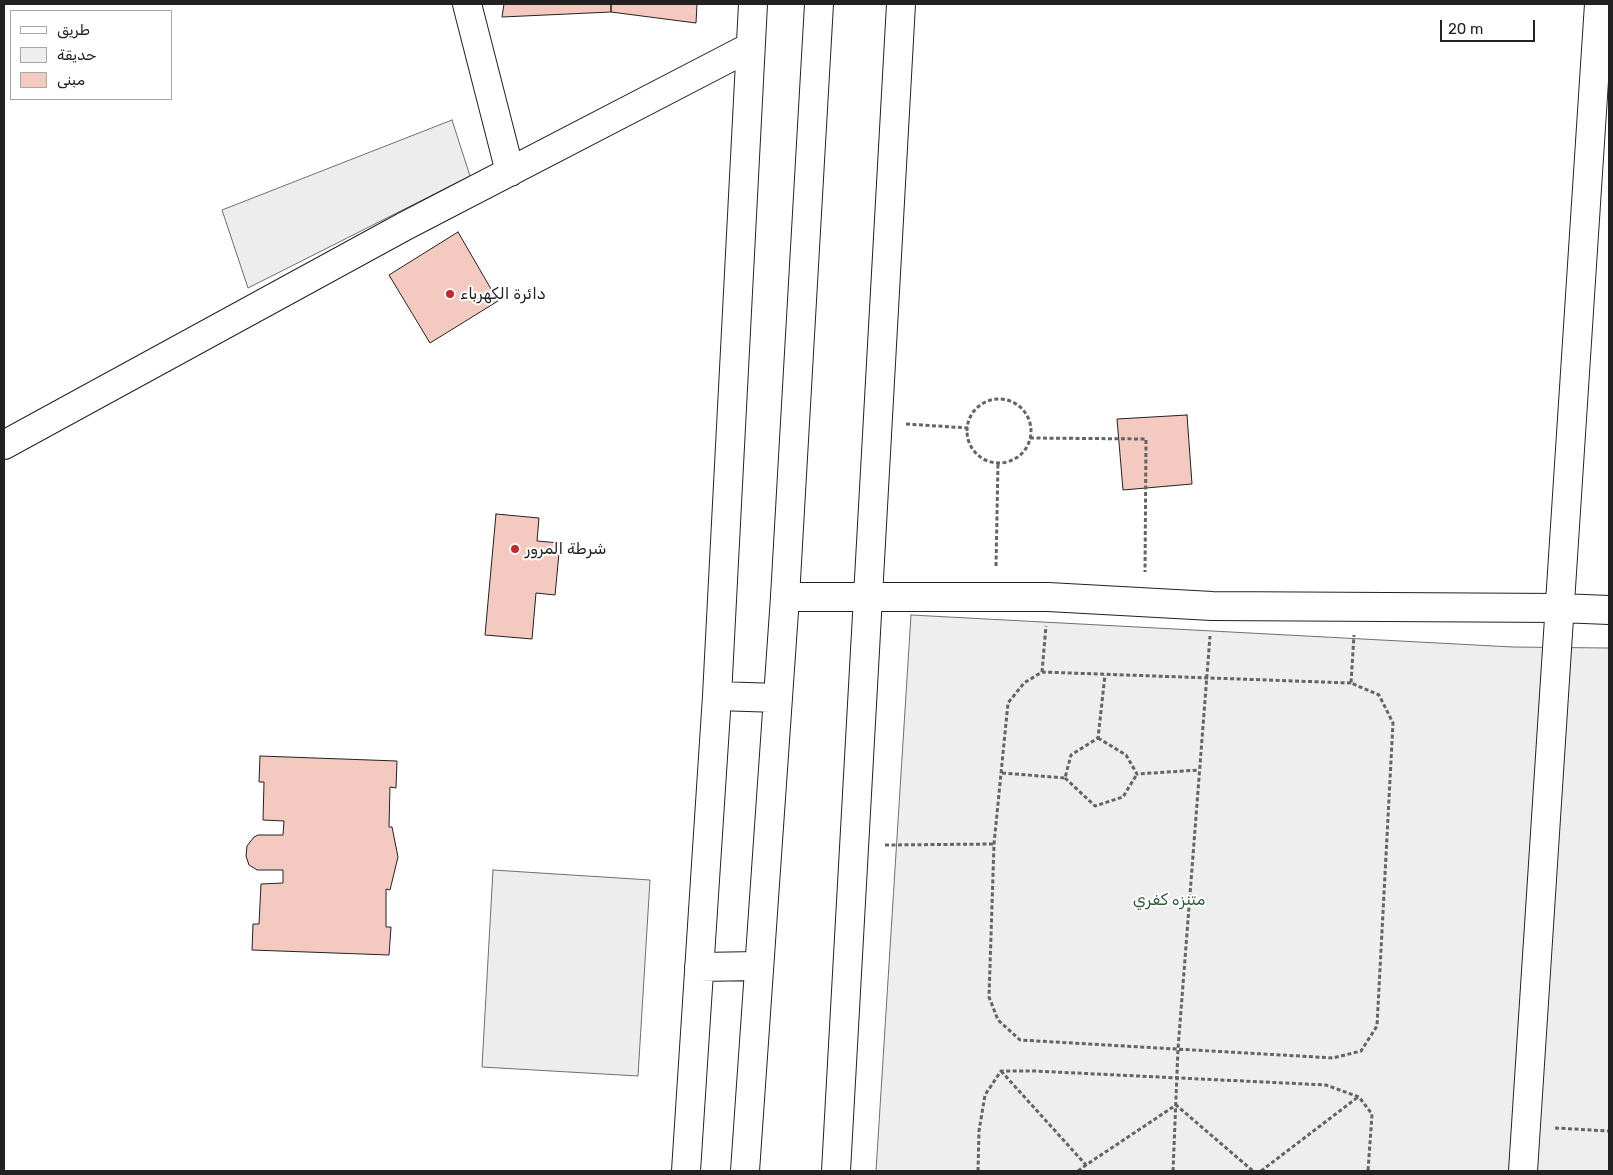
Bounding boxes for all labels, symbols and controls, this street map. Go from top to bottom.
legend [10,10,172,100]
scale bar [1443,10,1538,42]
text: 20 m [1448,20,1483,38]
text: طريق [57,21,90,39]
text: حديقة [57,46,97,64]
text: مبنى [57,71,85,89]
place label: دائرة الكهرباء [460,284,546,304]
marker: دائرة الكهرباء [444,288,456,300]
place label: شرطة المرور [525,539,607,559]
marker: شرطة المرور [509,543,521,555]
park label: متنزه كفري [1133,890,1205,910]

